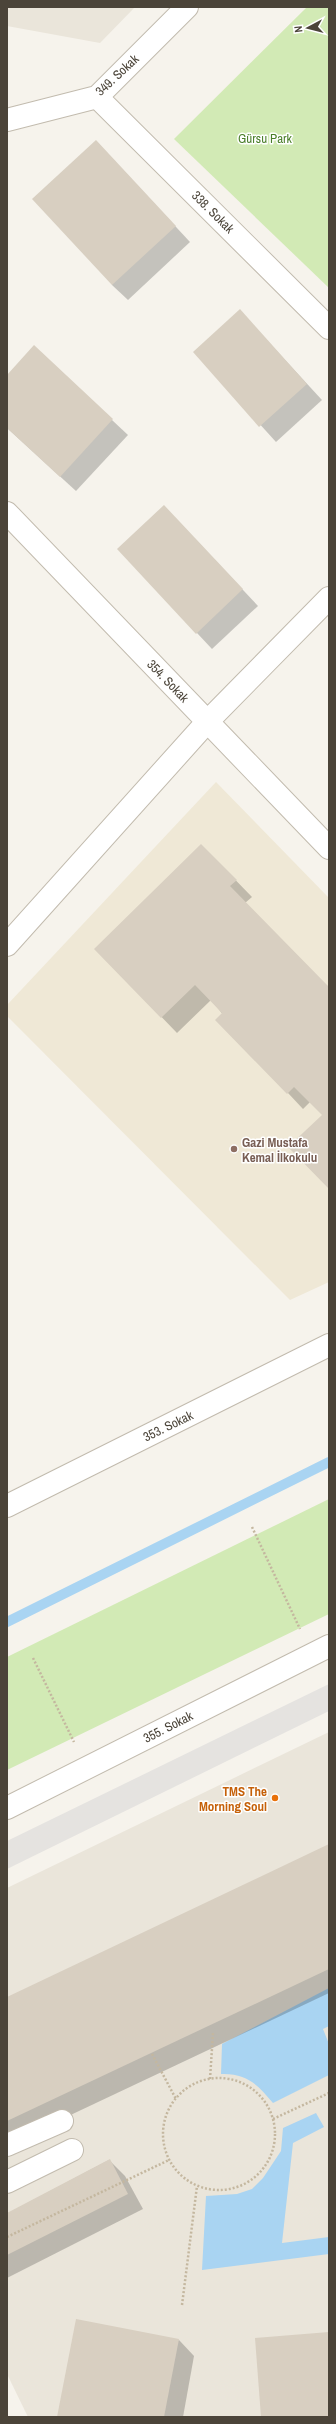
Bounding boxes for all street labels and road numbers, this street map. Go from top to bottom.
street label: 349. Sokak [92,50,143,99]
street label: 338. Sokak [188,187,238,237]
street label: 354. Sokak [143,656,193,707]
street label: 353. Sokak [140,1406,196,1445]
street label: 355. Sokak [140,1707,196,1747]

